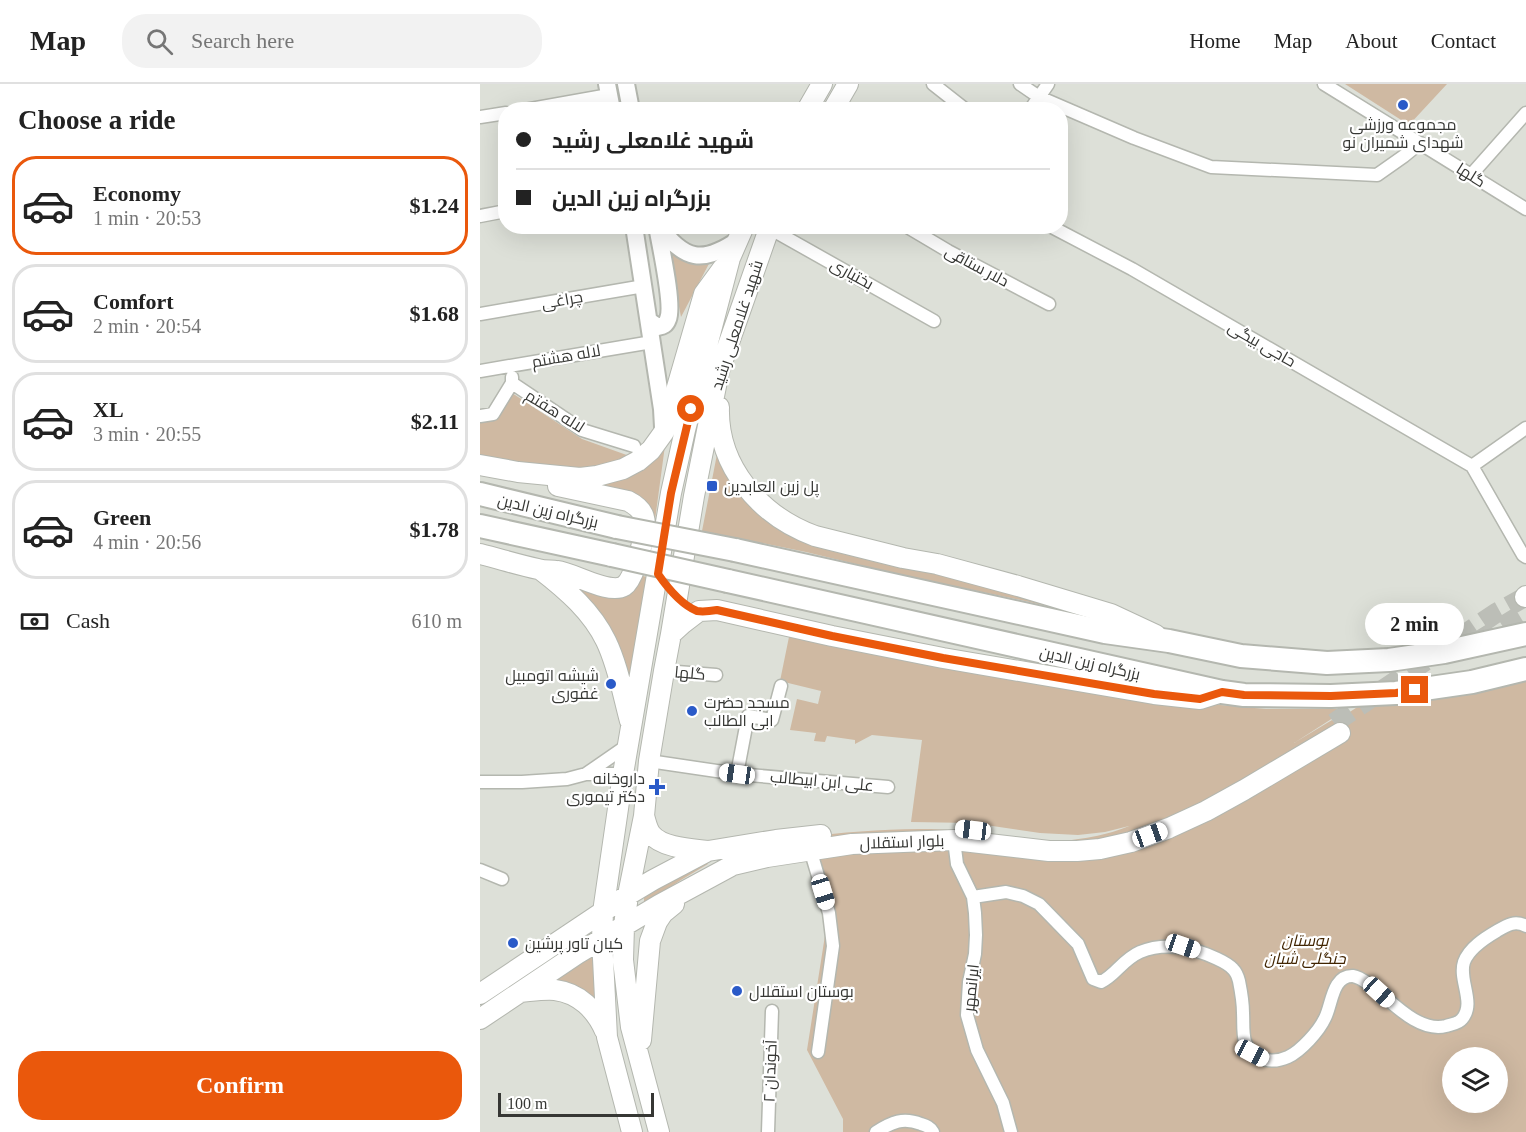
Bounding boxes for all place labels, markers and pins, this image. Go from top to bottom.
marker: مجموعه ورزشی شهدای شمیران نو [1396,98,1410,112]
place label: مجموعه ورزشی شهدای شمیران نو [1342,116,1464,153]
place label: پل زین العابدین [724,478,820,498]
marker: پل زین العابدین [705,479,719,493]
place label: شیشه اتومبیل غفوری [505,667,599,704]
marker: شیشه اتومبیل غفوری [604,677,618,691]
place label: مسجد حضرت ابی الطالب [704,694,790,731]
marker: مسجد حضرت ابی الطالب [685,704,699,718]
place label: داروخانه دکتر تیموری [566,770,645,807]
marker: داروخانه دکتر تیموری [650,780,664,794]
place label: کیان تاور پرشین [525,935,623,955]
marker: کیان تاور پرشین [506,936,520,950]
place label: بوستان استقلال [749,983,854,1002]
marker: بوستان استقلال [730,984,744,998]

